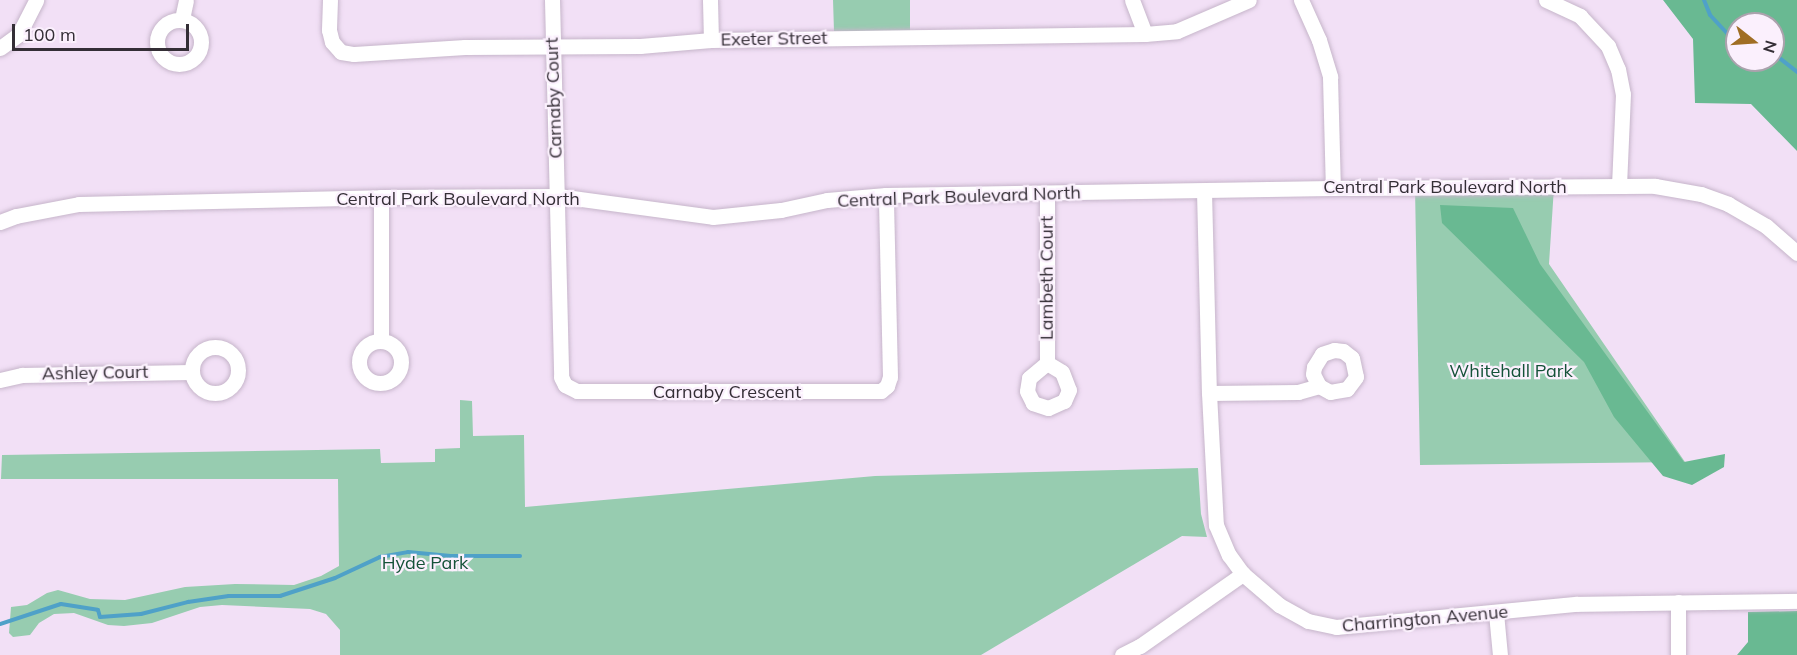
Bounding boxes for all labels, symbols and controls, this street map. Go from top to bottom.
scale bar [15,12,192,50]
north arrow [1725,12,1785,72]
text: 100 m [23,23,76,46]
street label: Exeter Street [720,27,828,51]
street label: Carnaby Court [541,37,567,159]
text: N [1759,38,1782,55]
street label: Central Park Boulevard North [1323,176,1567,198]
street label: Central Park Boulevard North [837,182,1081,212]
street label: Central Park Boulevard North [336,188,580,210]
street label: Lambeth Court [1036,216,1058,340]
park label: Whitehall Park [1449,360,1573,382]
street label: Ashley Court [42,361,148,385]
street label: Carnaby Crescent [653,381,801,403]
park label: Hyde Park [382,552,468,574]
street label: Charrington Avenue [1341,601,1509,637]

